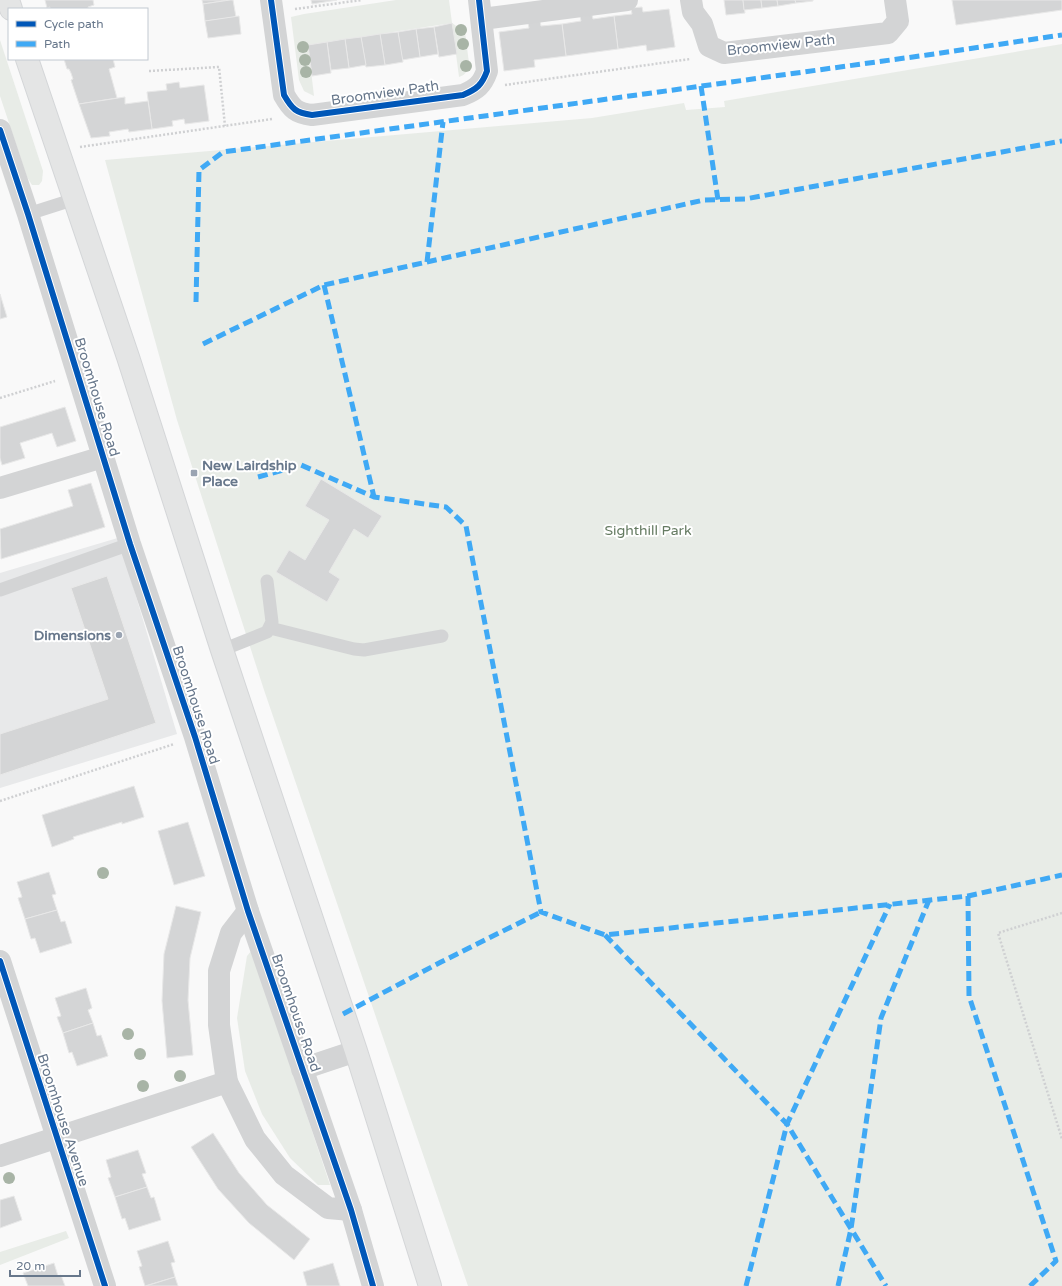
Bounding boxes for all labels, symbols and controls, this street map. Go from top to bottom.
legend [8,8,148,60]
text: Cycle path [44,17,103,31]
street label: Broomview Path [726,31,836,59]
text: Path [44,37,70,51]
street label: Broomview Path [330,77,440,109]
street label: Broomhouse Road [71,335,123,459]
place label: New Lairdship Place [202,457,297,490]
marker: New Lairdship Place [189,468,199,478]
park label: Sighthill Park [604,522,692,539]
place label: Dimensions [34,627,111,644]
marker: Dimensions [114,630,124,640]
street label: Broomhouse Road [169,644,223,766]
street label: Broomhouse Road [268,952,324,1074]
street label: Broomhouse Avenue [34,1051,93,1189]
scale bar [10,1252,80,1278]
text: 20 m [16,1259,45,1273]

